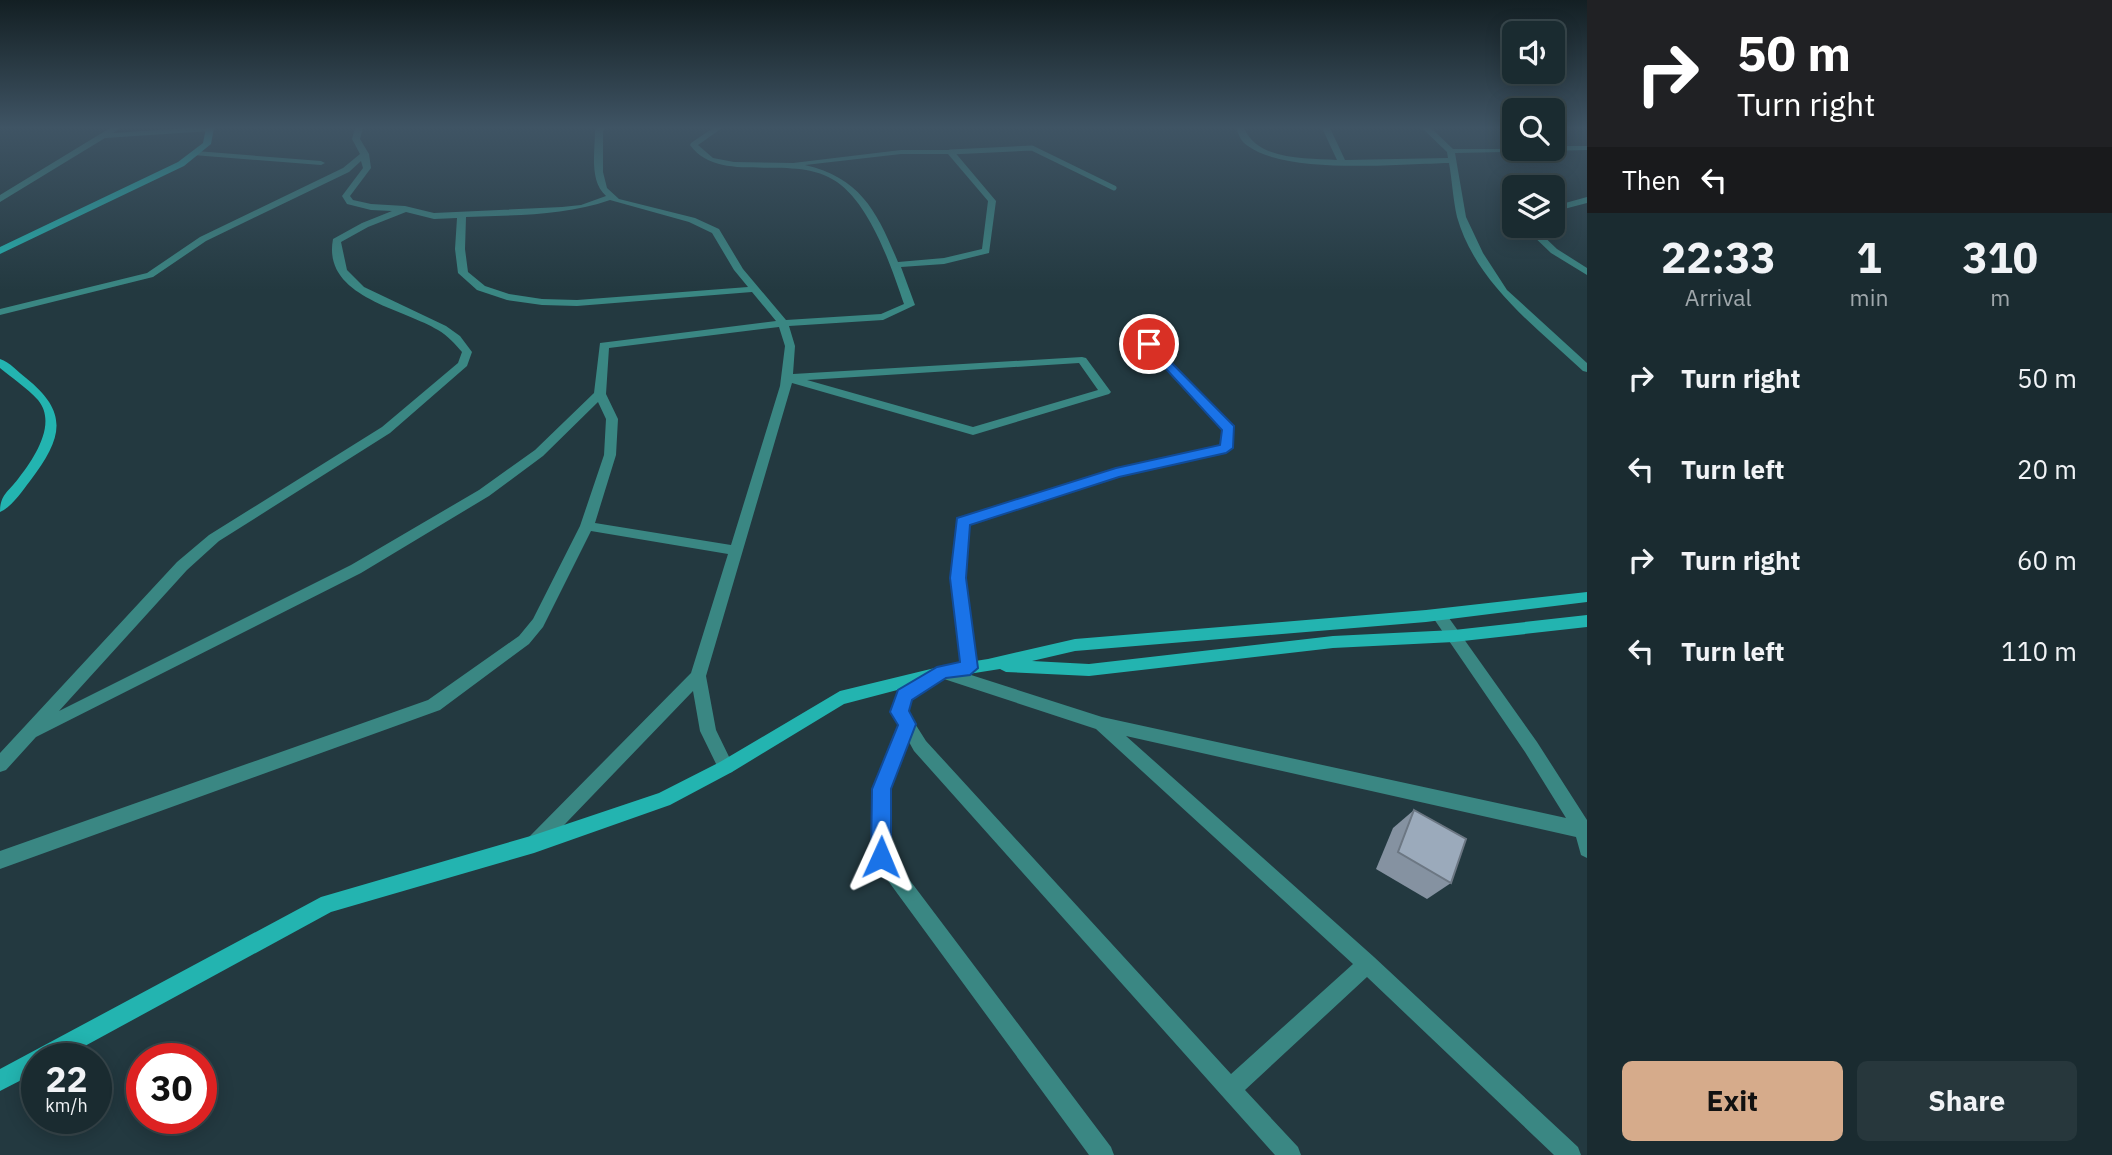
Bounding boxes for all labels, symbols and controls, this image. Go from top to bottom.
map controls [1502,21,1565,238]
button: sound [1502,21,1565,84]
text: 50 m [1737,21,1851,84]
icon: right [1622,28,1713,119]
text: Turn right [1737,83,1875,125]
button: search [1502,98,1565,161]
icon: left [1695,161,1733,199]
text: Then [1622,163,1681,197]
button: layers [1502,175,1565,238]
text: 22:33 [1661,230,1776,285]
text: 1 [1856,230,1882,285]
text: 310 [1962,230,2038,285]
text: Arrival [1685,282,1752,312]
text: min [1850,282,1888,312]
text: m [1990,282,2010,312]
pin [1119,314,1179,374]
icon: arrive [1130,325,1168,363]
icon: right [1622,359,1660,397]
text: Turn right [1681,361,1800,395]
text: 50 m [2017,361,2077,395]
icon: left [1622,450,1660,488]
text: Turn left [1681,452,1784,486]
text: 20 m [2017,452,2077,486]
icon: right [1622,541,1660,579]
text: Turn right [1681,543,1800,577]
text: 60 m [2017,543,2077,577]
icon: left [1622,632,1660,670]
text: Turn left [1681,634,1784,668]
text: 110 m [2001,634,2077,668]
position arrow [844,820,918,894]
speed limit sign: 30 [126,1043,217,1134]
text: 22 [45,1056,88,1102]
button: Exit [1622,1061,1843,1141]
button: Share [1857,1061,2077,1141]
text: km/h [45,1094,88,1117]

